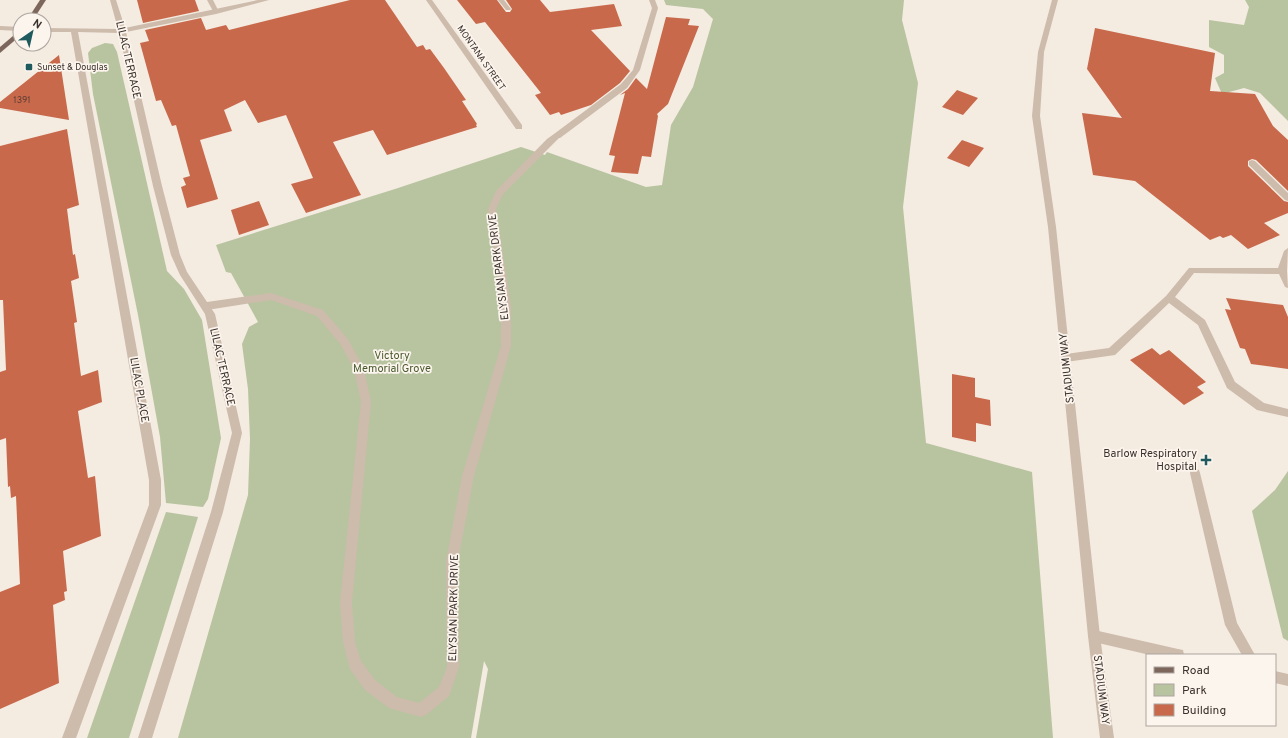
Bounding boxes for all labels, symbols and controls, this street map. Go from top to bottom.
north arrow [12,12,52,52]
text: N [30,17,44,33]
street label: LILAC TERRACE [112,20,144,100]
street label: MONTANA STREET [455,23,507,93]
marker: Sunset & Douglas [24,62,34,72]
place label: Sunset & Douglas [37,62,108,73]
house number: 1391 [13,95,31,106]
street label: ELYSIAN PARK DRIVE [486,213,512,321]
street label: LILAC TERRACE [206,327,238,407]
street label: STADIUM WAY [1056,332,1078,404]
park label: Victory Memorial Grove [353,349,431,376]
street label: LILAC PLACE [126,356,152,424]
place label: Barlow Respiratory Hospital [1103,447,1197,474]
marker: Barlow Respiratory Hospital [1200,454,1212,466]
street label: ELYSIAN PARK DRIVE [446,554,462,662]
street label: STADIUM WAY [1090,654,1112,726]
legend [1146,654,1276,726]
text: Road [1182,663,1210,679]
text: Park [1182,683,1207,699]
text: Building [1182,703,1226,719]

